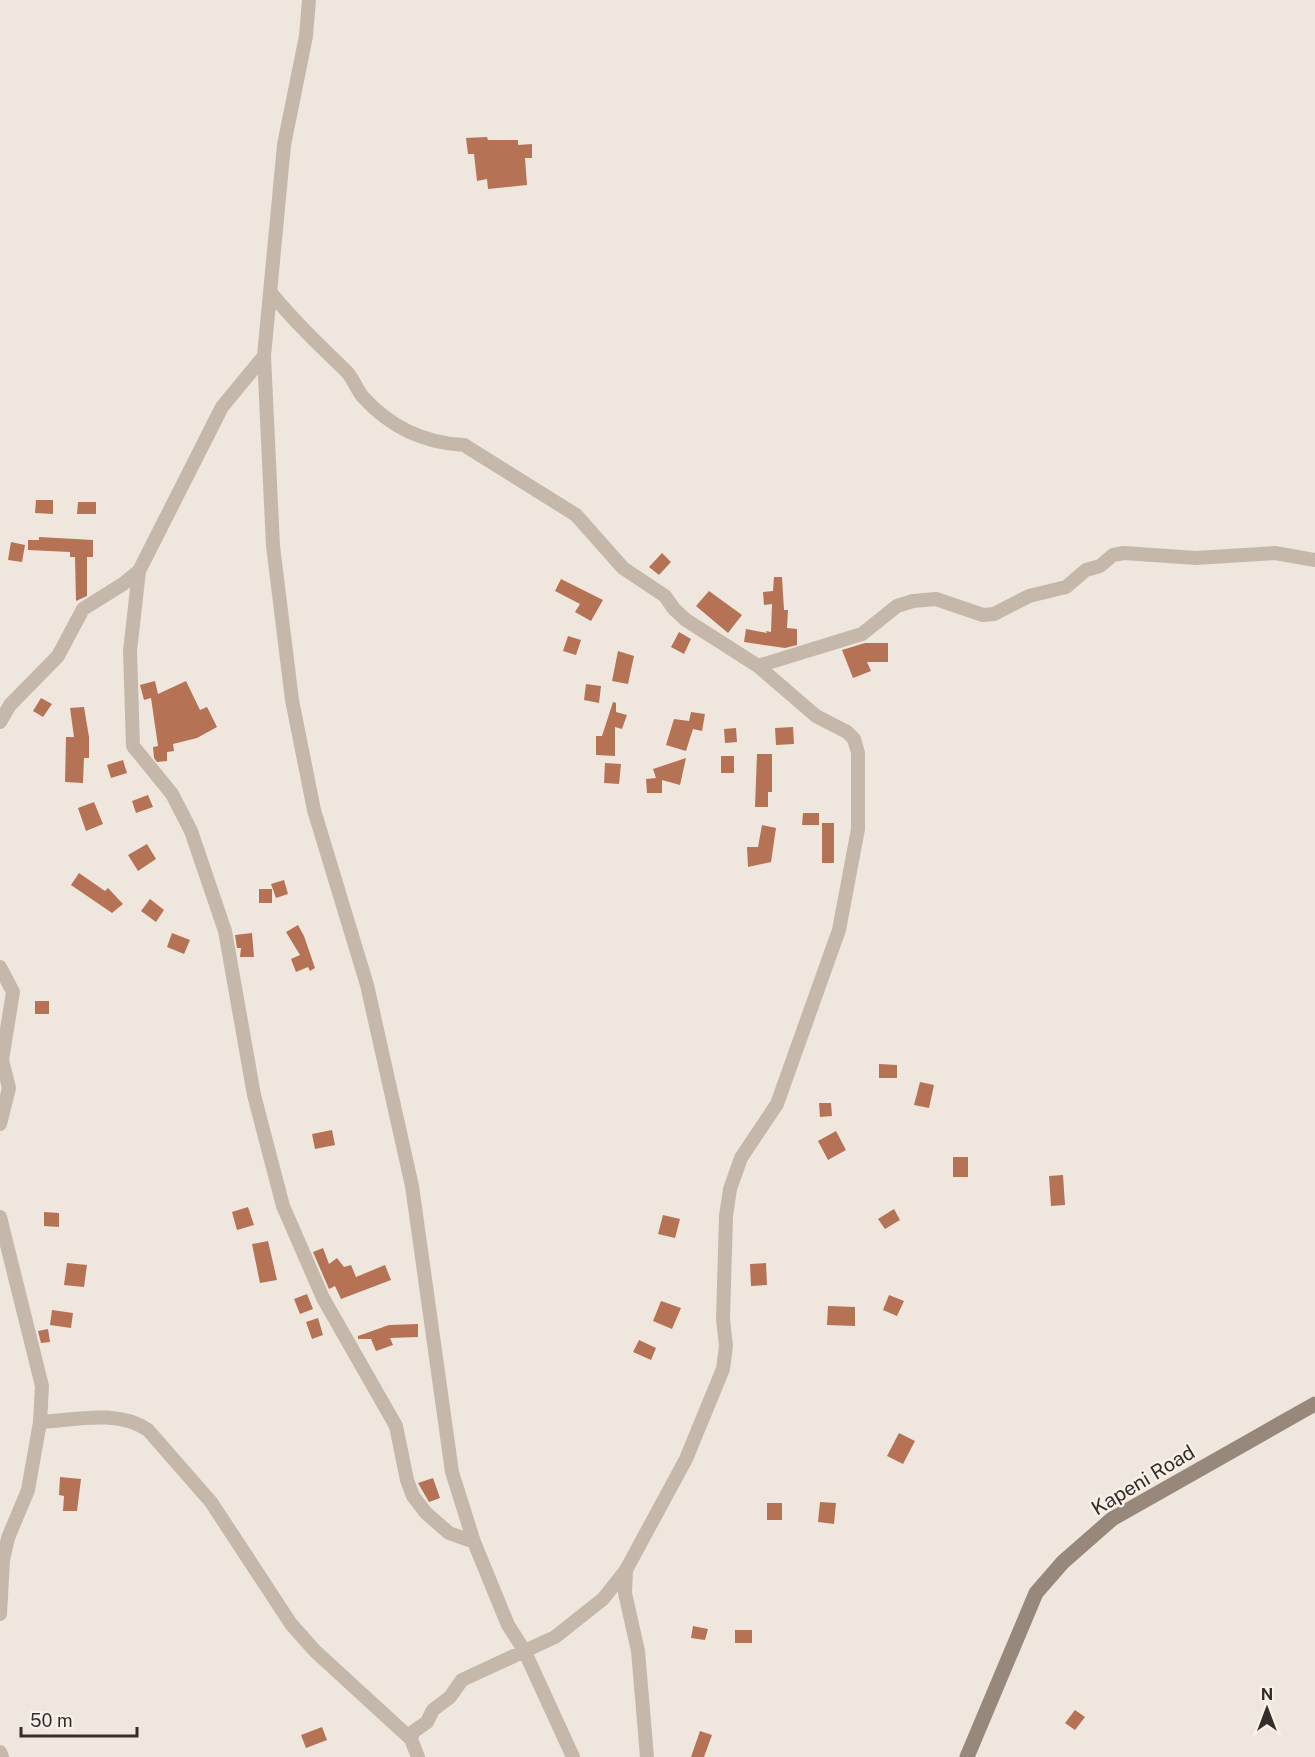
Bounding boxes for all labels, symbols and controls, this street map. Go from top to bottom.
street label: Kapeni Road [1087,1440,1199,1520]
north arrow [1237,1679,1297,1739]
text: N [1261,1685,1273,1704]
scale bar [21,1700,136,1738]
text: 50 m [30,1710,73,1731]

